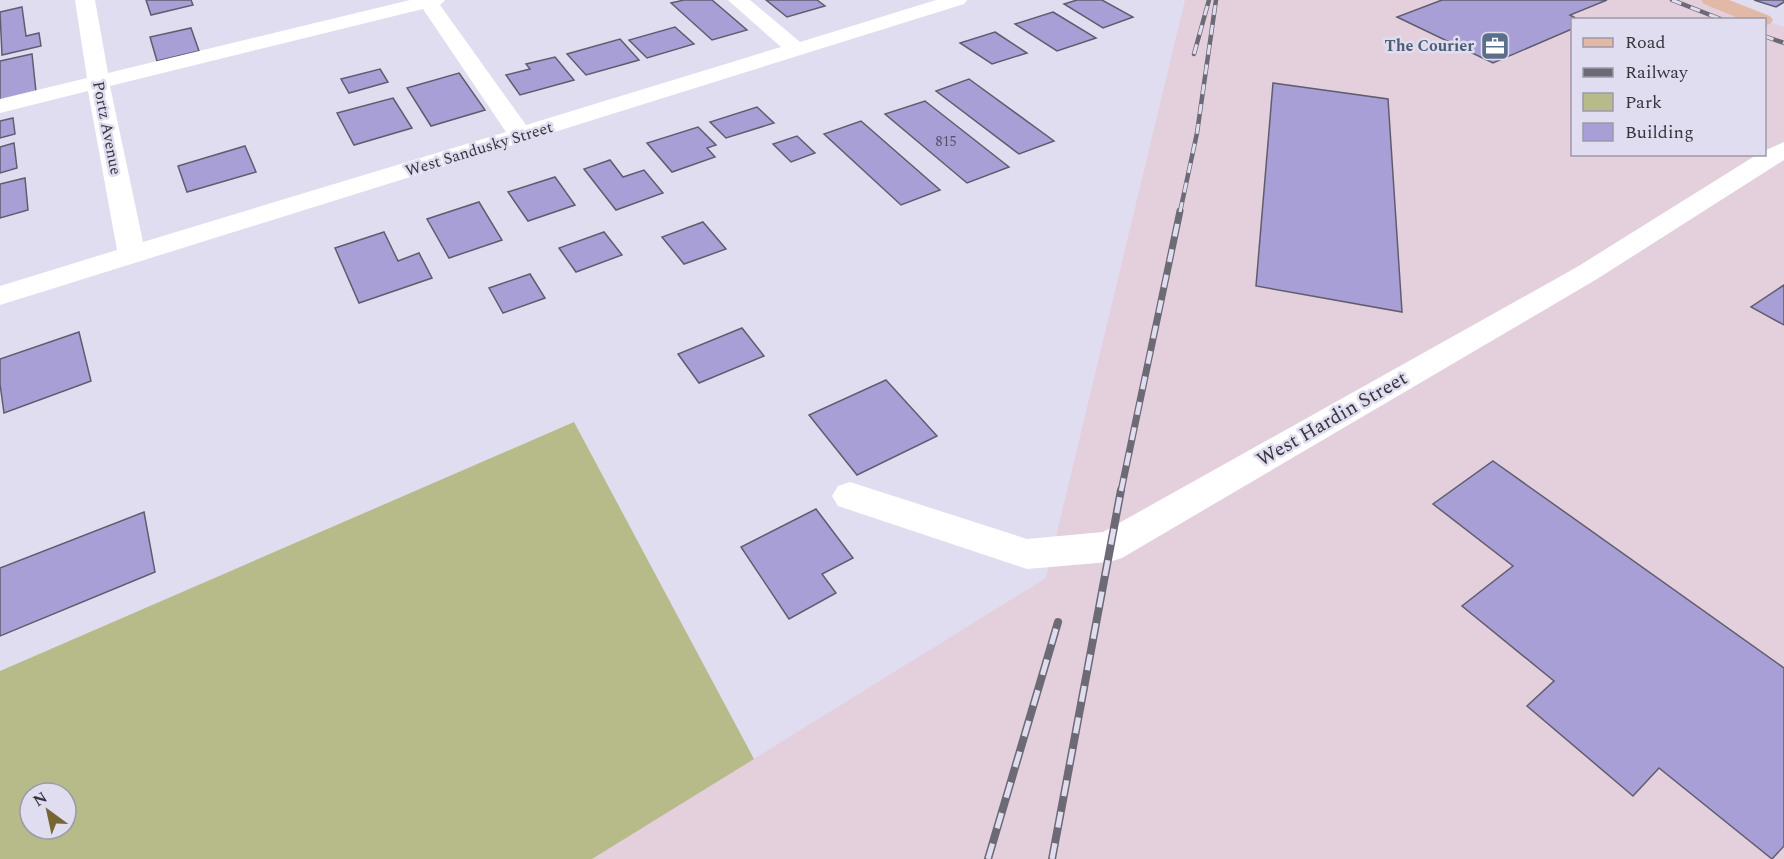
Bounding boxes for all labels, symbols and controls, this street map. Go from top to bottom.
legend [1571,18,1766,156]
text: Road [1625,29,1666,56]
office icon: The Courier [1479,30,1511,62]
place label: The Courier [1385,34,1474,58]
text: Railway [1625,59,1689,86]
street label: Portz Avenue [86,79,128,177]
text: Park [1625,89,1662,116]
street label: West Sandusky Street [402,115,556,183]
text: Building [1625,119,1694,146]
house number: 815 [936,131,957,152]
street label: West Hardin Street [1251,364,1413,474]
north arrow [18,781,78,841]
text: N [28,786,52,813]

